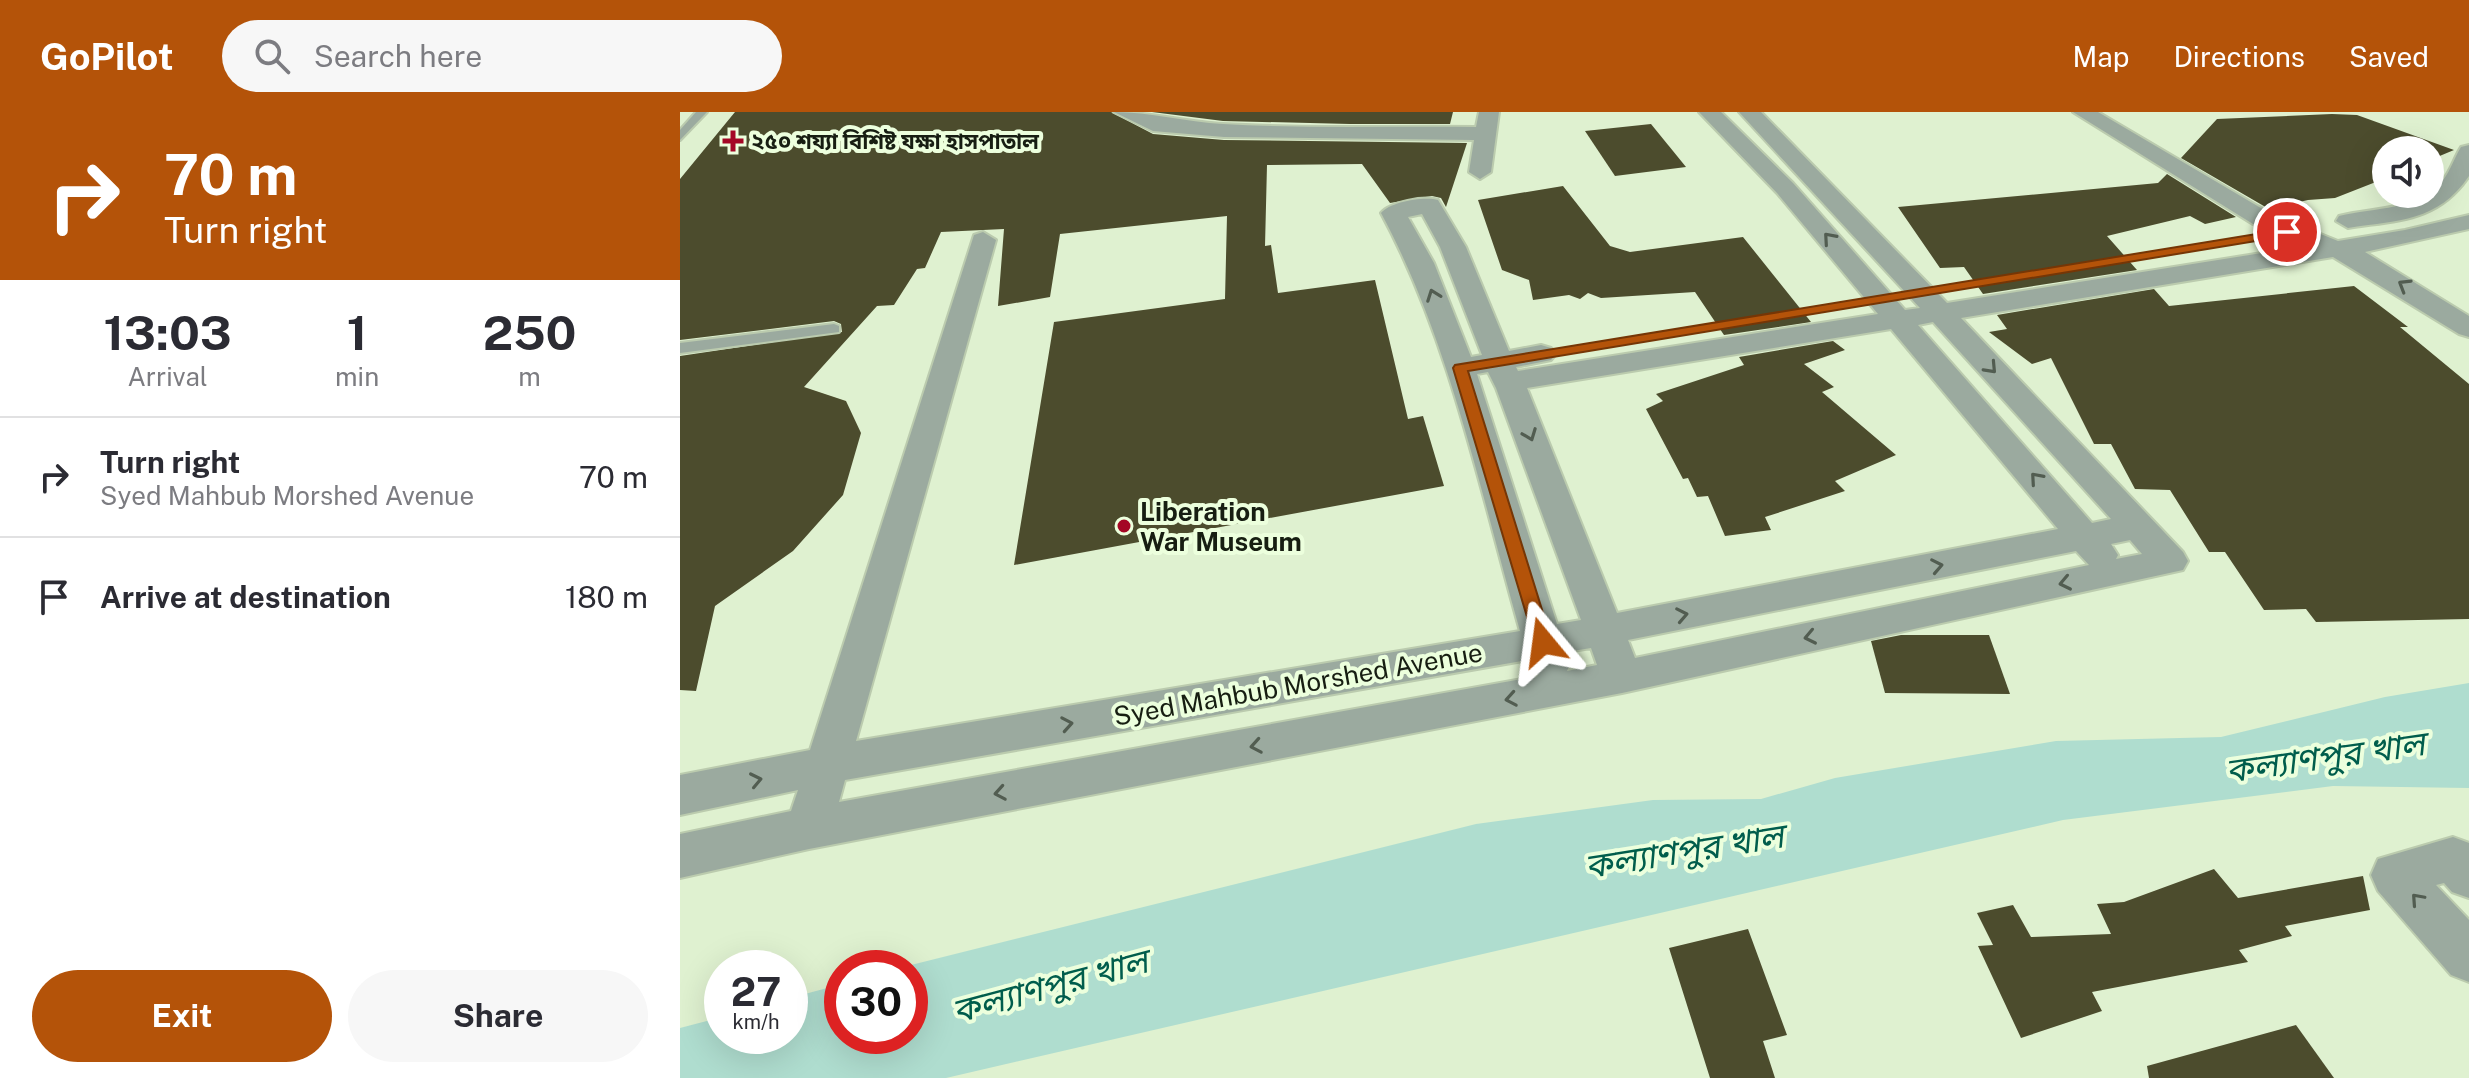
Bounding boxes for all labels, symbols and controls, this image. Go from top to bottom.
search box [222,20,782,92]
text: GoPilot [40,34,174,79]
icon: search [250,34,294,78]
text: Search here [314,38,482,74]
text: Map [2073,40,2129,73]
text: Directions [2173,40,2305,73]
text: Saved [2349,40,2429,73]
place label: ২৫০ শয্যা বিশিষ্ট যক্ষা হাসপাতাল [751,128,1039,154]
marker: ২৫০ শয্যা বিশিষ্ট যক্ষা হাসপাতাল [722,130,744,152]
map controls [2372,136,2444,208]
button: sound [2372,136,2444,208]
text: 70 m [164,142,297,208]
icon: right [32,144,136,248]
pin [2253,198,2321,266]
text: Turn right [164,209,327,251]
icon: arrive [2265,210,2309,254]
one-way arrow [1825,233,1839,248]
one-way arrow [2398,279,2413,295]
one-way arrow [1426,288,1443,302]
text: 13:03 [103,304,232,361]
text: 1 [347,304,367,361]
text: 250 [483,304,577,361]
one-way arrow [1981,359,1996,373]
text: Arrival [127,361,208,392]
text: min [335,361,379,392]
text: m [518,361,541,392]
one-way arrow [1520,427,1537,441]
text: Turn right [100,444,240,480]
icon: right [32,455,76,499]
text: 70 m [579,459,648,495]
one-way arrow [2031,472,2046,487]
text: Syed Mahbub Morshed Avenue [100,480,474,511]
place label: Liberation War Museum [1140,496,1302,557]
marker: Liberation War Museum [1115,517,1133,535]
one-way arrow [1930,558,1943,575]
one-way arrow [2058,574,2072,591]
icon: arrive [32,575,76,619]
text: Arrive at destination [100,579,391,615]
text: 180 m [565,579,648,615]
position arrow [1501,600,1585,684]
one-way arrow [1675,608,1689,625]
one-way arrow [1804,628,1818,645]
street label: Syed Mahbub Morshed Avenue [1111,636,1485,732]
one-way arrow [1504,689,1518,706]
one-way arrow [1061,716,1074,733]
water label: কল্যাণপুর খাল [2223,722,2433,791]
one-way arrow [1249,736,1262,753]
one-way arrow [750,772,763,789]
one-way arrow [993,783,1007,800]
water label: কল্যাণপুর খাল [1582,815,1792,886]
one-way arrow [2412,894,2426,909]
water label: কল্যাণপুর খাল [948,939,1158,1031]
speed limit sign: 30 [824,950,928,1054]
text: 27 [731,968,781,1015]
button: Exit [32,970,332,1062]
button: Share [348,970,648,1062]
text: km/h [732,1010,780,1034]

